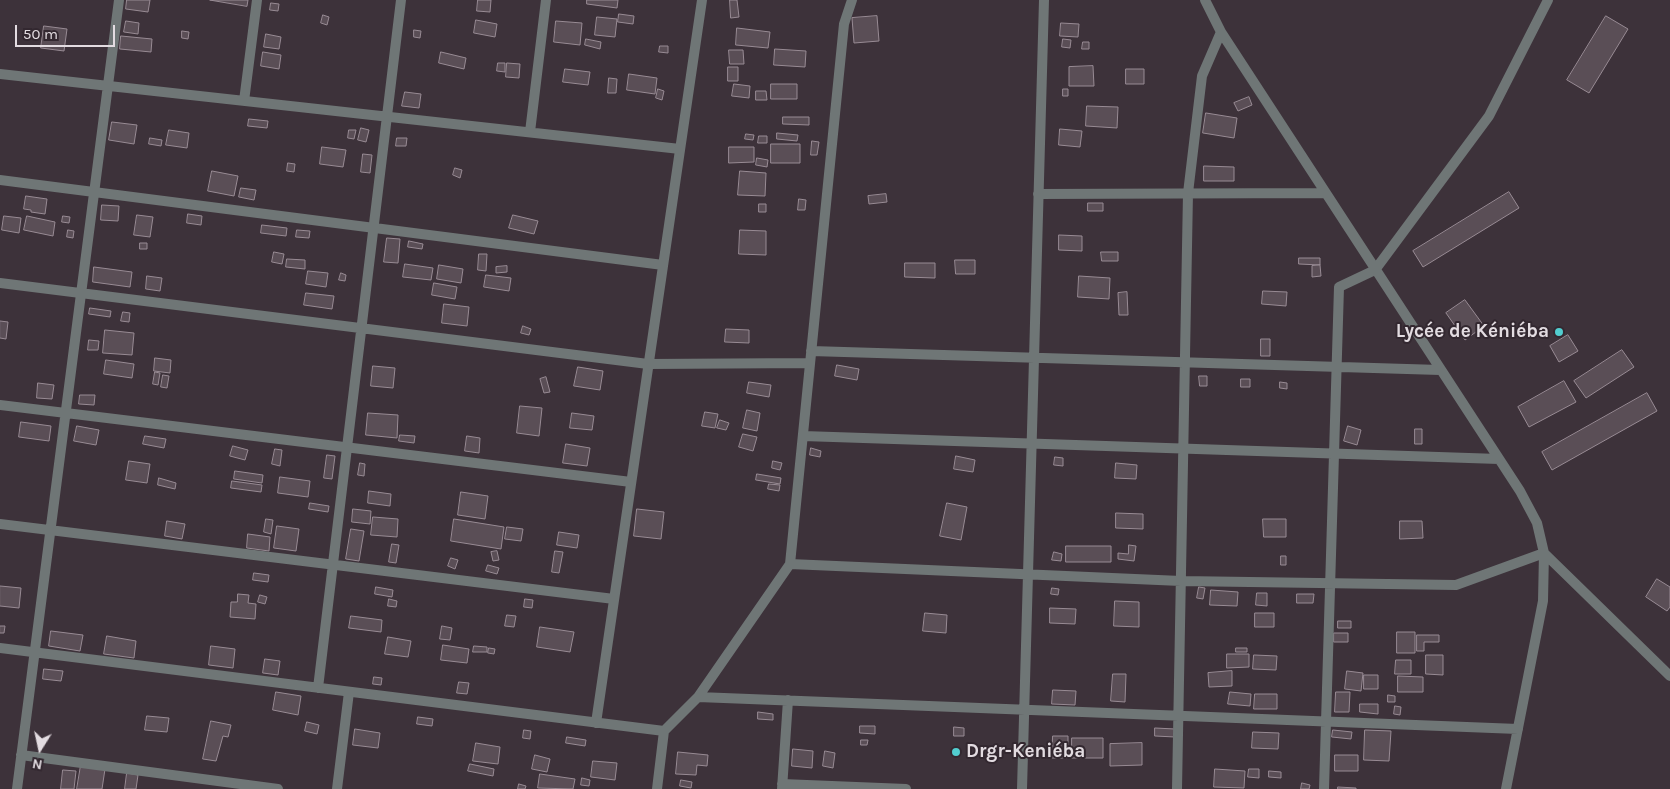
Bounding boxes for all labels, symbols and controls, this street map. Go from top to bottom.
scale bar [18,15,118,47]
text: 50 m [23,25,58,43]
place label: Lycée de Kéniéba [1396,321,1549,343]
marker: Lycée de Kéniéba [1553,326,1565,338]
north arrow [15,724,65,774]
place label: Drgr-Keniéba [966,741,1085,763]
marker: Drgr-Keniéba [950,746,962,758]
text: N [31,755,44,774]

